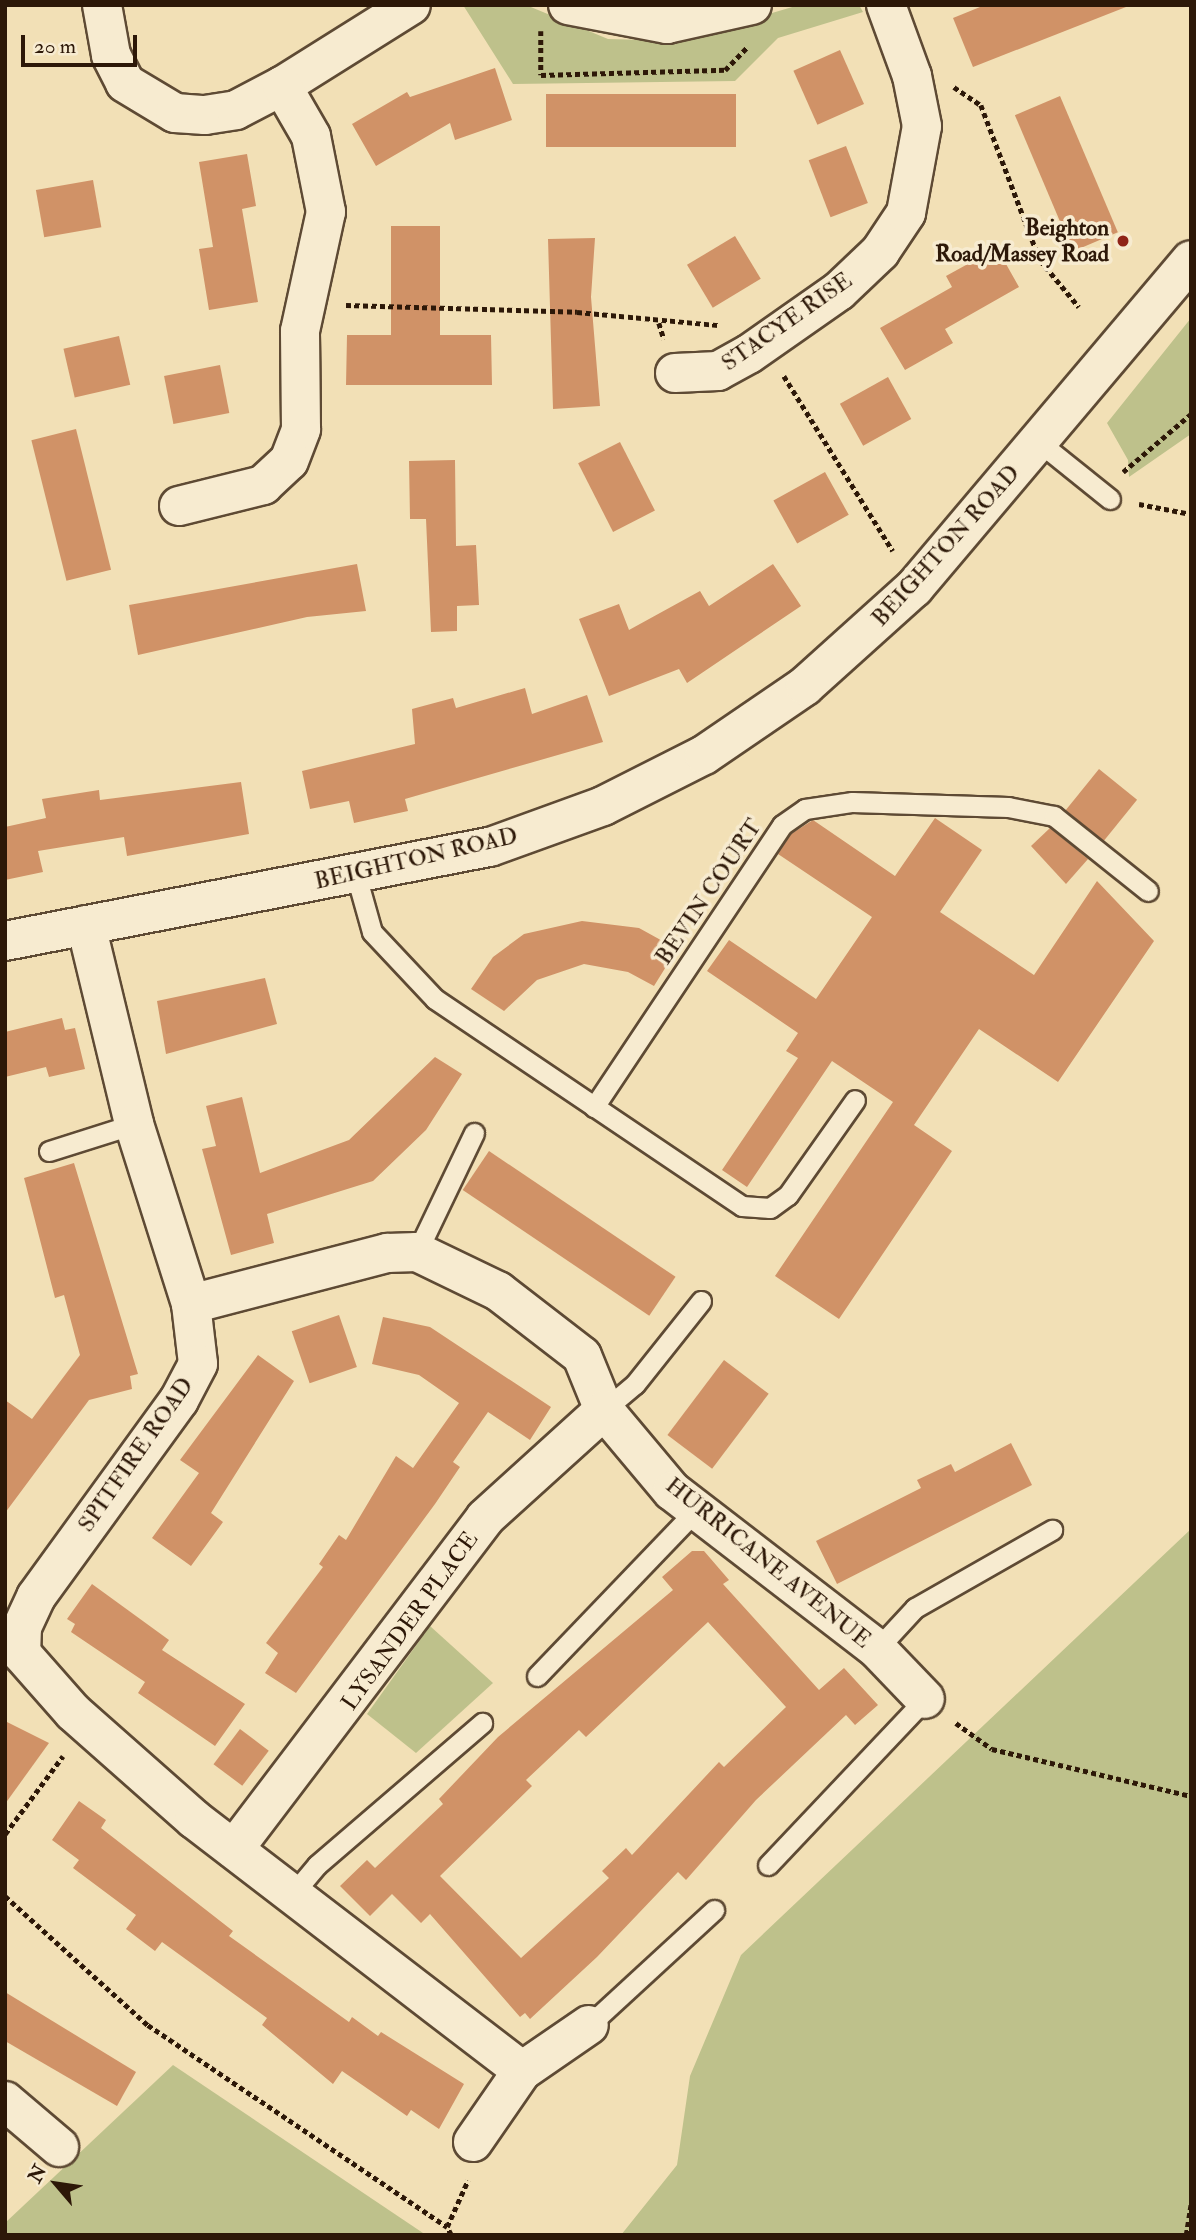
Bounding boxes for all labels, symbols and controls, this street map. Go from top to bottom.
scale bar [24,21,140,65]
text: 20 m [34,33,76,60]
place label: Beighton Road/Massey Road [935,214,1109,268]
marker: Beighton Road/Massey Road [1115,233,1131,249]
street label: STACYE RISE [716,267,858,377]
street label: BEIGHTON ROAD [866,460,1026,632]
street label: BEVIN COURT [650,814,768,970]
street label: BEIGHTON ROAD [312,822,520,896]
street label: SPITFIRE ROAD [73,1373,199,1537]
street label: HURRICANE AVENUE [660,1472,876,1654]
street label: LYSANDER PLACE [336,1526,484,1716]
north arrow [21,2149,91,2219]
text: N [23,2161,52,2187]

